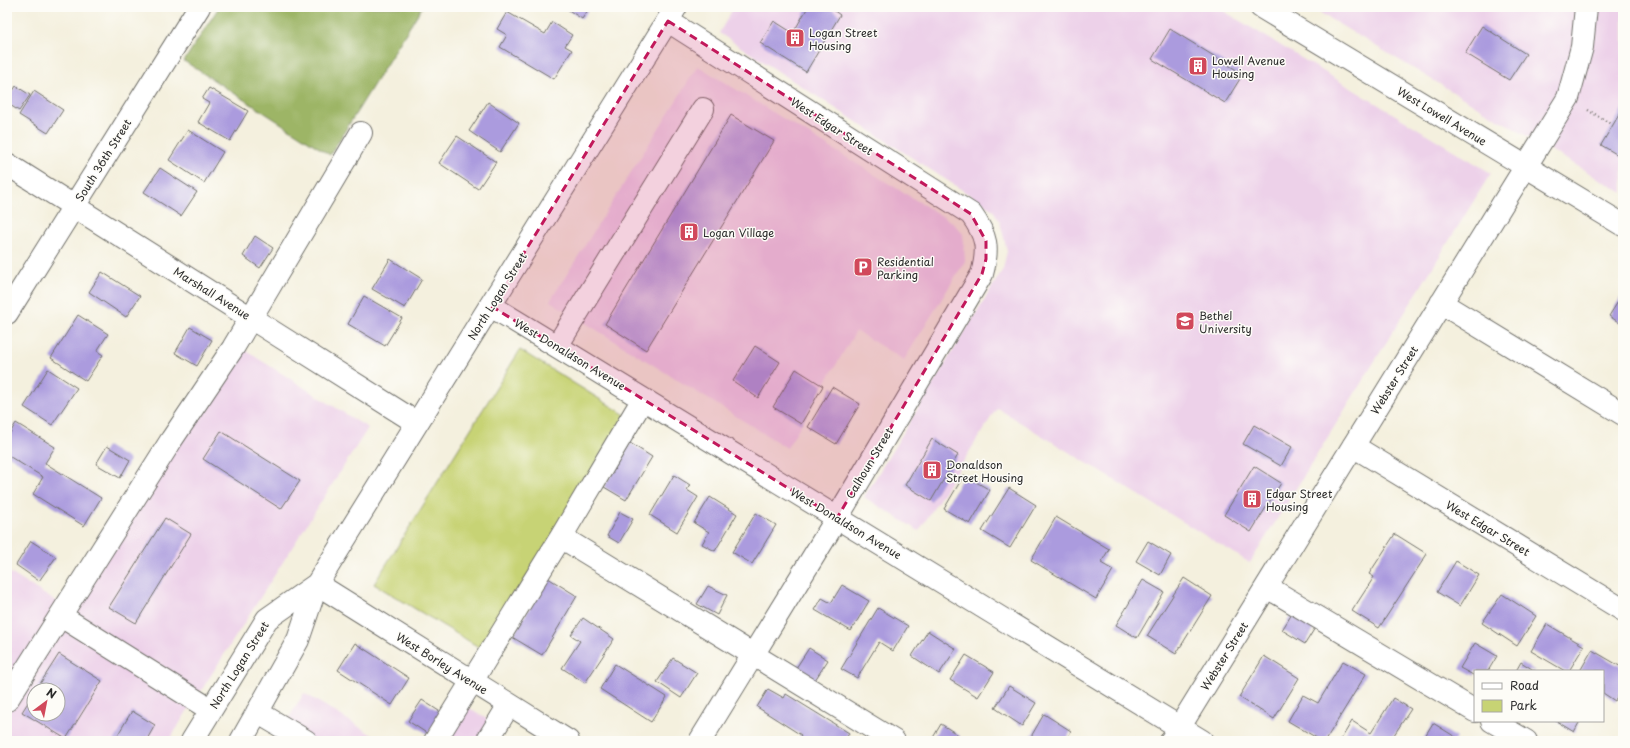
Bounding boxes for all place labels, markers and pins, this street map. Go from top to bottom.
place label: Logan Street Housing [809,24,878,54]
building icon: Logan Street Housing [784,27,806,49]
place label: Lowell Avenue Housing [1212,52,1285,82]
building icon: Lowell Avenue Housing [1187,55,1209,77]
building icon: Logan Village [678,221,700,243]
place label: Logan Village [703,224,774,241]
place label: Residential Parking [877,253,934,283]
parking icon: Residential Parking [852,256,874,278]
place label: Bethel University [1199,307,1252,337]
school or university icon: Bethel University [1174,310,1196,332]
place label: Donaldson Street Housing [946,456,1023,486]
building icon: Donaldson Street Housing [921,459,943,481]
place label: Edgar Street Housing [1266,485,1333,515]
building icon: Edgar Street Housing [1241,488,1263,510]

